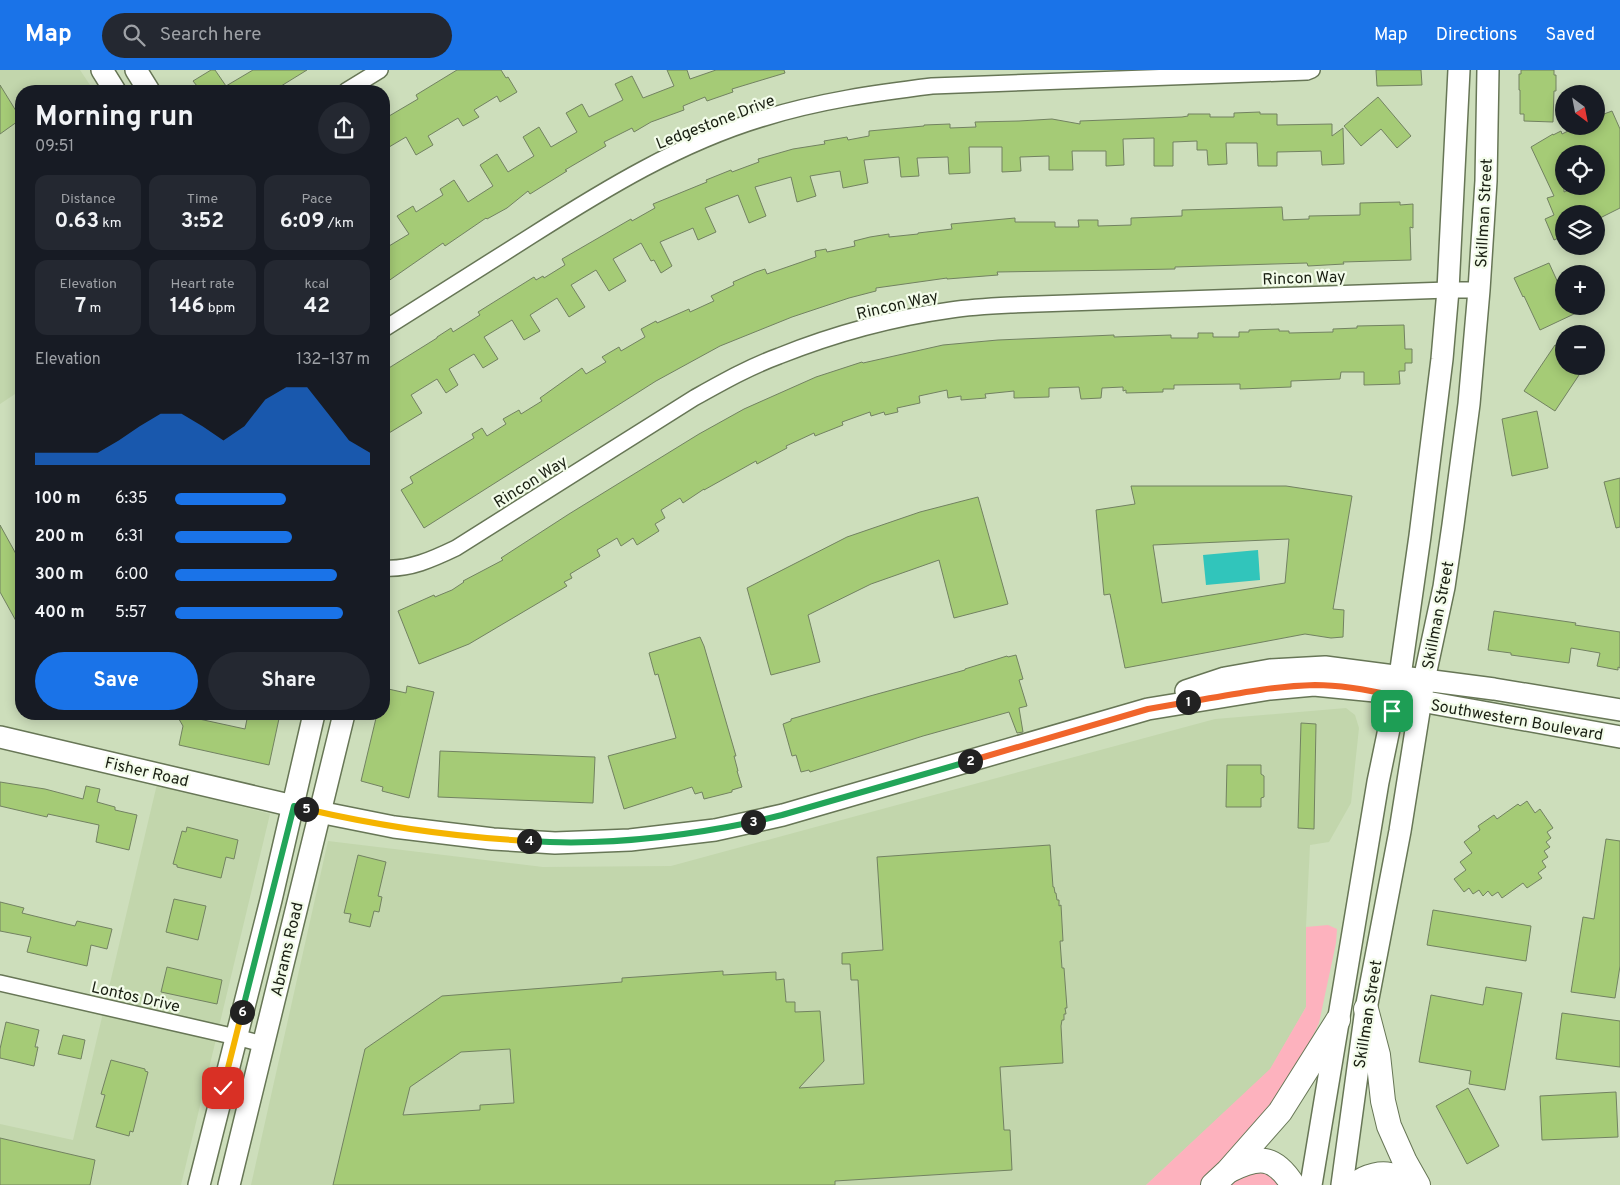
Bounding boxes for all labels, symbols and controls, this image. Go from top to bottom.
search box [102,13,452,58]
text: Map [25,20,72,50]
icon: search [120,21,148,49]
text: Search here [160,23,261,47]
text: Map [1374,24,1408,47]
text: Directions [1436,24,1518,47]
text: Saved [1546,24,1595,47]
north arrow [1555,85,1605,135]
map controls [1555,85,1605,375]
street label: Ledgestone Drive [653,91,778,155]
text: Morning run [35,100,194,136]
button: share [318,102,370,154]
text: 09:51 [35,137,74,157]
button: locate [1555,145,1605,195]
street label: Skillman Street [1472,158,1498,268]
text: Distance [61,191,116,208]
text: Time [187,191,218,208]
text: Pace [301,191,332,208]
button: layers [1555,205,1605,255]
text: 0.63 [55,208,99,235]
text: 3:52 [181,208,224,235]
text: 6:09 [280,208,324,235]
text: km [99,215,122,232]
text: /km [324,215,354,232]
button: + [1555,265,1605,315]
street label: Rincon Way [1262,268,1346,290]
text: Elevation [59,276,117,293]
text: Heart rate [170,276,235,293]
text: kcal [304,276,329,293]
street label: Rincon Way [855,287,940,325]
text: 7 [75,293,86,320]
text: 146 [170,293,205,320]
text: 42 [304,293,330,320]
text: m [86,300,101,317]
text: bpm [205,300,235,317]
button: − [1555,325,1605,375]
text: Elevation [35,350,101,370]
text: 132–137 m [296,350,370,370]
street label: Rincon Way [490,452,572,513]
text: 100 m [35,489,81,509]
text: 6:35 [115,489,148,509]
text: 200 m [35,527,84,547]
text: 6:31 [115,527,144,547]
street label: Skillman Street [1419,560,1459,671]
text: 300 m [35,565,83,585]
text: 6:00 [115,565,149,585]
text: 400 m [35,603,84,623]
text: 5:57 [115,603,147,623]
button: Save [35,652,198,710]
button: Share [208,652,370,710]
pin: 1 [1176,690,1200,714]
pin [1371,690,1413,732]
text: 1 [1186,694,1191,711]
street label: Southwestern Boulevard [1429,696,1604,746]
icon: arrive [1378,697,1406,725]
pin: 2 [958,748,982,774]
text: 2 [966,753,975,770]
street label: Fisher Road [103,754,191,792]
pin: 5 [294,796,318,822]
text: 5 [302,801,311,818]
pin: 3 [740,810,766,834]
text: 3 [749,814,758,831]
pin: 4 [516,828,542,854]
text: 4 [525,833,534,850]
street label: Abrams Road [267,900,309,999]
street label: Skillman Street [1351,959,1387,1070]
street label: Lontos Drive [89,978,182,1018]
pin: 6 [230,1000,254,1024]
text: 6 [238,1004,247,1021]
pin [202,1067,244,1109]
icon: check [209,1074,237,1102]

